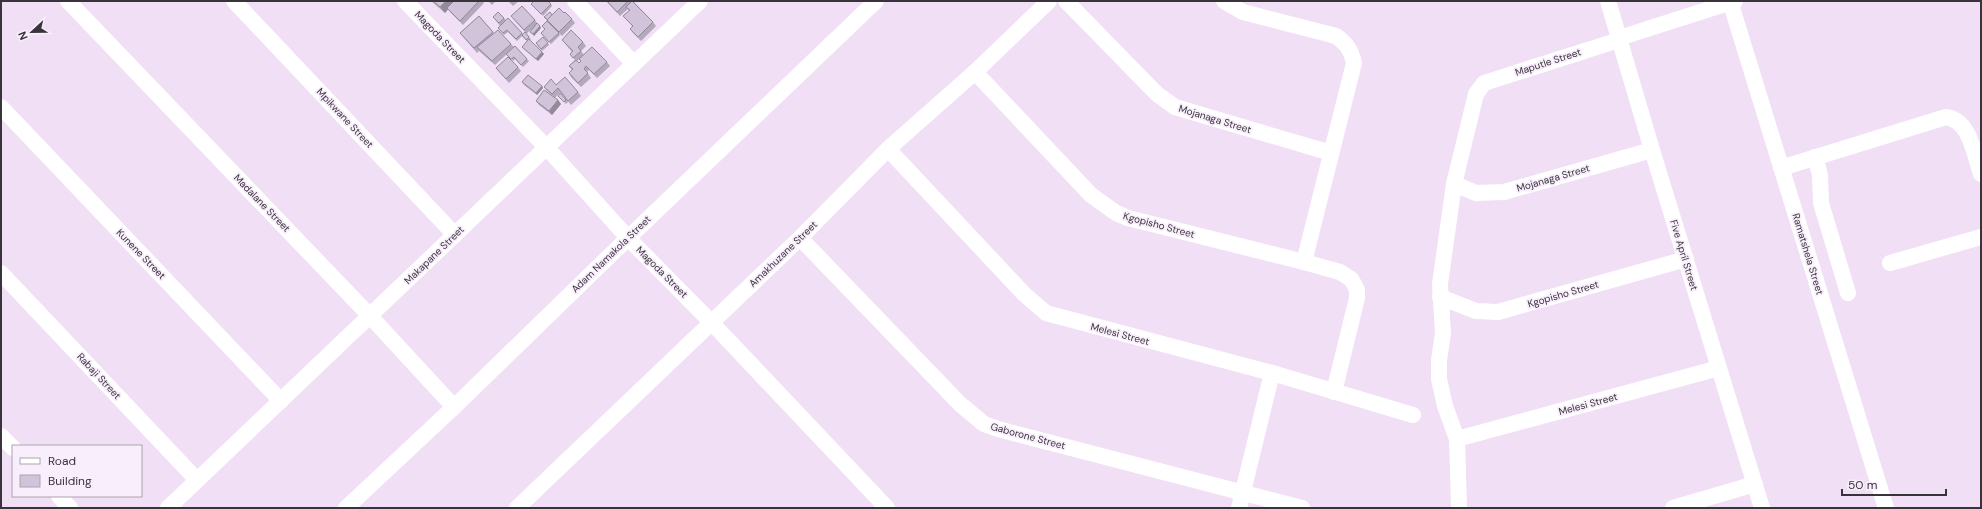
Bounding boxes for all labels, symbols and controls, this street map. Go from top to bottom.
street label: Magoda Street [412,8,468,66]
north arrow [12,12,52,52]
text: N [15,29,31,42]
street label: Maputle Street [1513,45,1583,79]
street label: Mpikwane Street [314,85,376,151]
street label: Mojanaga Street [1177,102,1253,136]
street label: Mojanaga Street [1515,161,1591,195]
street label: Madalane Street [231,171,293,235]
street label: Kgopisho Street [1122,209,1196,241]
street label: Ramatshela Street [1789,212,1827,296]
street label: Adam Namakola Street [568,213,654,295]
street label: Amakhuzane Street [746,218,820,290]
street label: Five April Street [1667,218,1701,292]
street label: Makapane Street [401,223,467,287]
street label: Kunene Street [114,226,168,282]
street label: Magoda Street [633,243,691,301]
street label: Kgopisho Street [1526,278,1600,310]
street label: Melesi Street [1089,320,1151,348]
street label: Rabaji Street [74,350,124,402]
street label: Melesi Street [1557,390,1619,418]
street label: Gaborone Street [989,420,1067,452]
legend [12,445,142,497]
text: Road [48,453,76,469]
scale bar [1842,471,1946,497]
text: Building [48,473,92,489]
text: 50 m [1848,477,1877,493]

